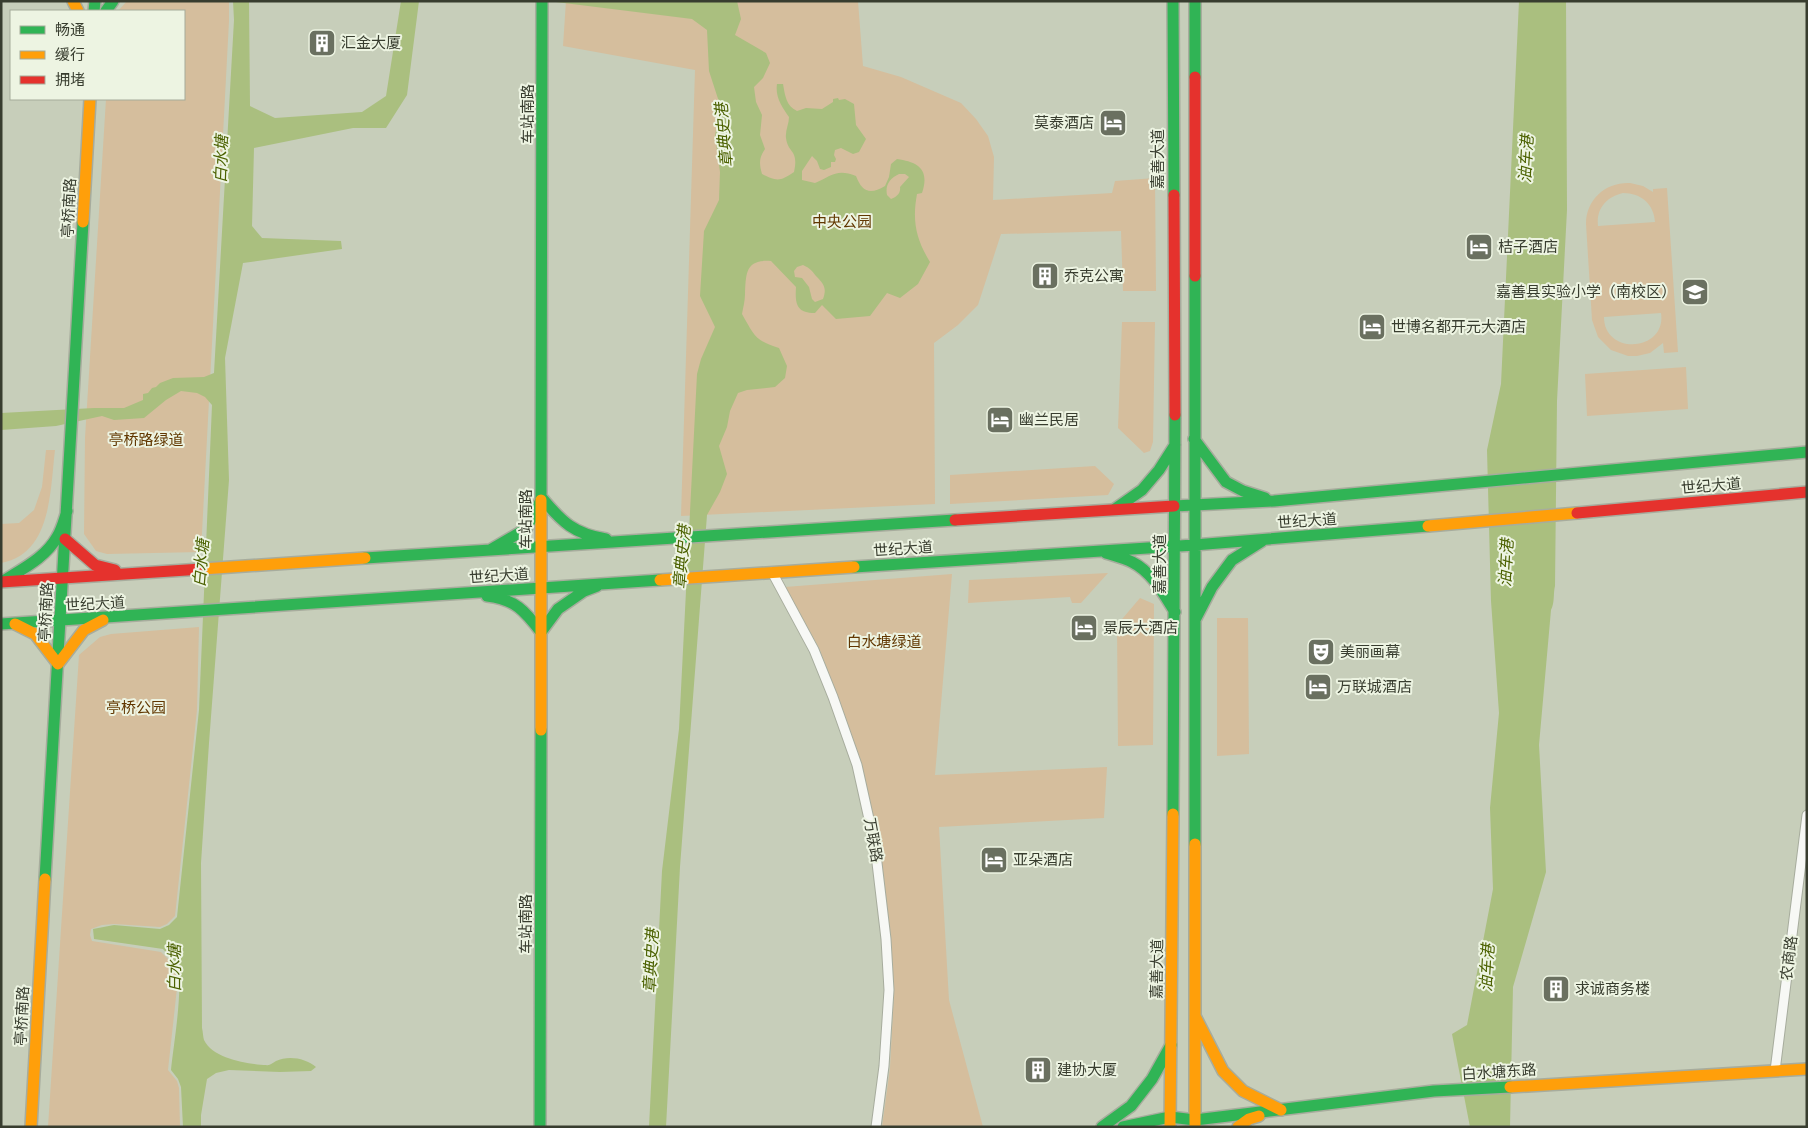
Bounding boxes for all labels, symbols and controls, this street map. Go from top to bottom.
legend [10,10,185,100]
text: 畅通 [55,21,85,39]
building icon: 汇金大厦 [307,28,337,58]
place label: 汇金大厦 [341,34,401,52]
text: 缓行 [55,46,85,64]
text: 拥堵 [55,71,85,89]
street label: 车站南路 [519,84,537,144]
water label: 章典史港 [712,100,736,168]
hotel icon: 莫泰酒店 [1098,108,1128,138]
place label: 莫泰酒店 [1034,114,1094,132]
street label: 嘉善大道 [1149,129,1167,189]
water label: 白水塘 [211,132,231,183]
water label: 油车港 [1515,133,1537,183]
street label: 亭桥南路 [58,178,80,238]
park label: 中央公园 [812,213,872,231]
hotel icon: 桔子酒店 [1464,232,1494,262]
place label: 桔子酒店 [1498,238,1558,256]
building icon: 乔克公寓 [1030,261,1060,291]
place label: 乔克公寓 [1064,267,1124,285]
school or university icon: 嘉善县实验小学（南校区） [1680,277,1710,307]
place label: 嘉善县实验小学（南校区） [1496,283,1676,301]
hotel icon: 世博名都开元大酒店 [1357,312,1387,342]
place label: 世博名都开元大酒店 [1391,318,1526,336]
hotel icon: 幽兰民居 [985,405,1015,435]
place label: 幽兰民居 [1019,411,1079,429]
park label: 亭桥路绿道 [108,431,184,449]
street label: 世纪大道 [1680,474,1742,498]
street label: 车站南路 [517,489,535,549]
street label: 世纪大道 [1276,510,1338,532]
water label: 章典史港 [670,522,694,590]
street label: 嘉善大道 [1151,534,1169,594]
water label: 白水塘 [189,535,213,588]
water label: 油车港 [1495,537,1517,587]
street label: 世纪大道 [872,538,934,560]
street label: 世纪大道 [468,565,530,587]
street label: 亭桥南路 [35,582,57,642]
street label: 世纪大道 [65,593,125,615]
hotel icon: 景辰大酒店 [1069,613,1099,643]
place label: 景辰大酒店 [1103,619,1178,637]
park label: 白水塘绿道 [846,633,922,651]
theatre icon: 美丽画幕 [1306,637,1336,667]
place label: 美丽画幕 [1340,643,1400,661]
hotel icon: 万联城酒店 [1303,672,1333,702]
place label: 万联城酒店 [1337,678,1412,696]
park label: 亭桥公园 [106,699,166,717]
street label: 万联路 [860,816,886,864]
hotel icon: 亚朵酒店 [979,845,1009,875]
place label: 亚朵酒店 [1013,851,1073,869]
street label: 车站南路 [517,894,535,954]
water label: 章典史港 [640,927,662,993]
street label: 农商路 [1777,935,1801,981]
street label: 嘉善大道 [1147,939,1167,999]
water label: 白水塘 [165,941,184,992]
water label: 油车港 [1476,942,1498,992]
building icon: 求诚商务楼 [1541,974,1571,1004]
place label: 求诚商务楼 [1575,980,1650,998]
street label: 亭桥南路 [11,986,33,1046]
building icon: 建协大厦 [1023,1055,1053,1085]
street label: 白水塘东路 [1461,1060,1537,1084]
place label: 建协大厦 [1057,1061,1117,1079]

